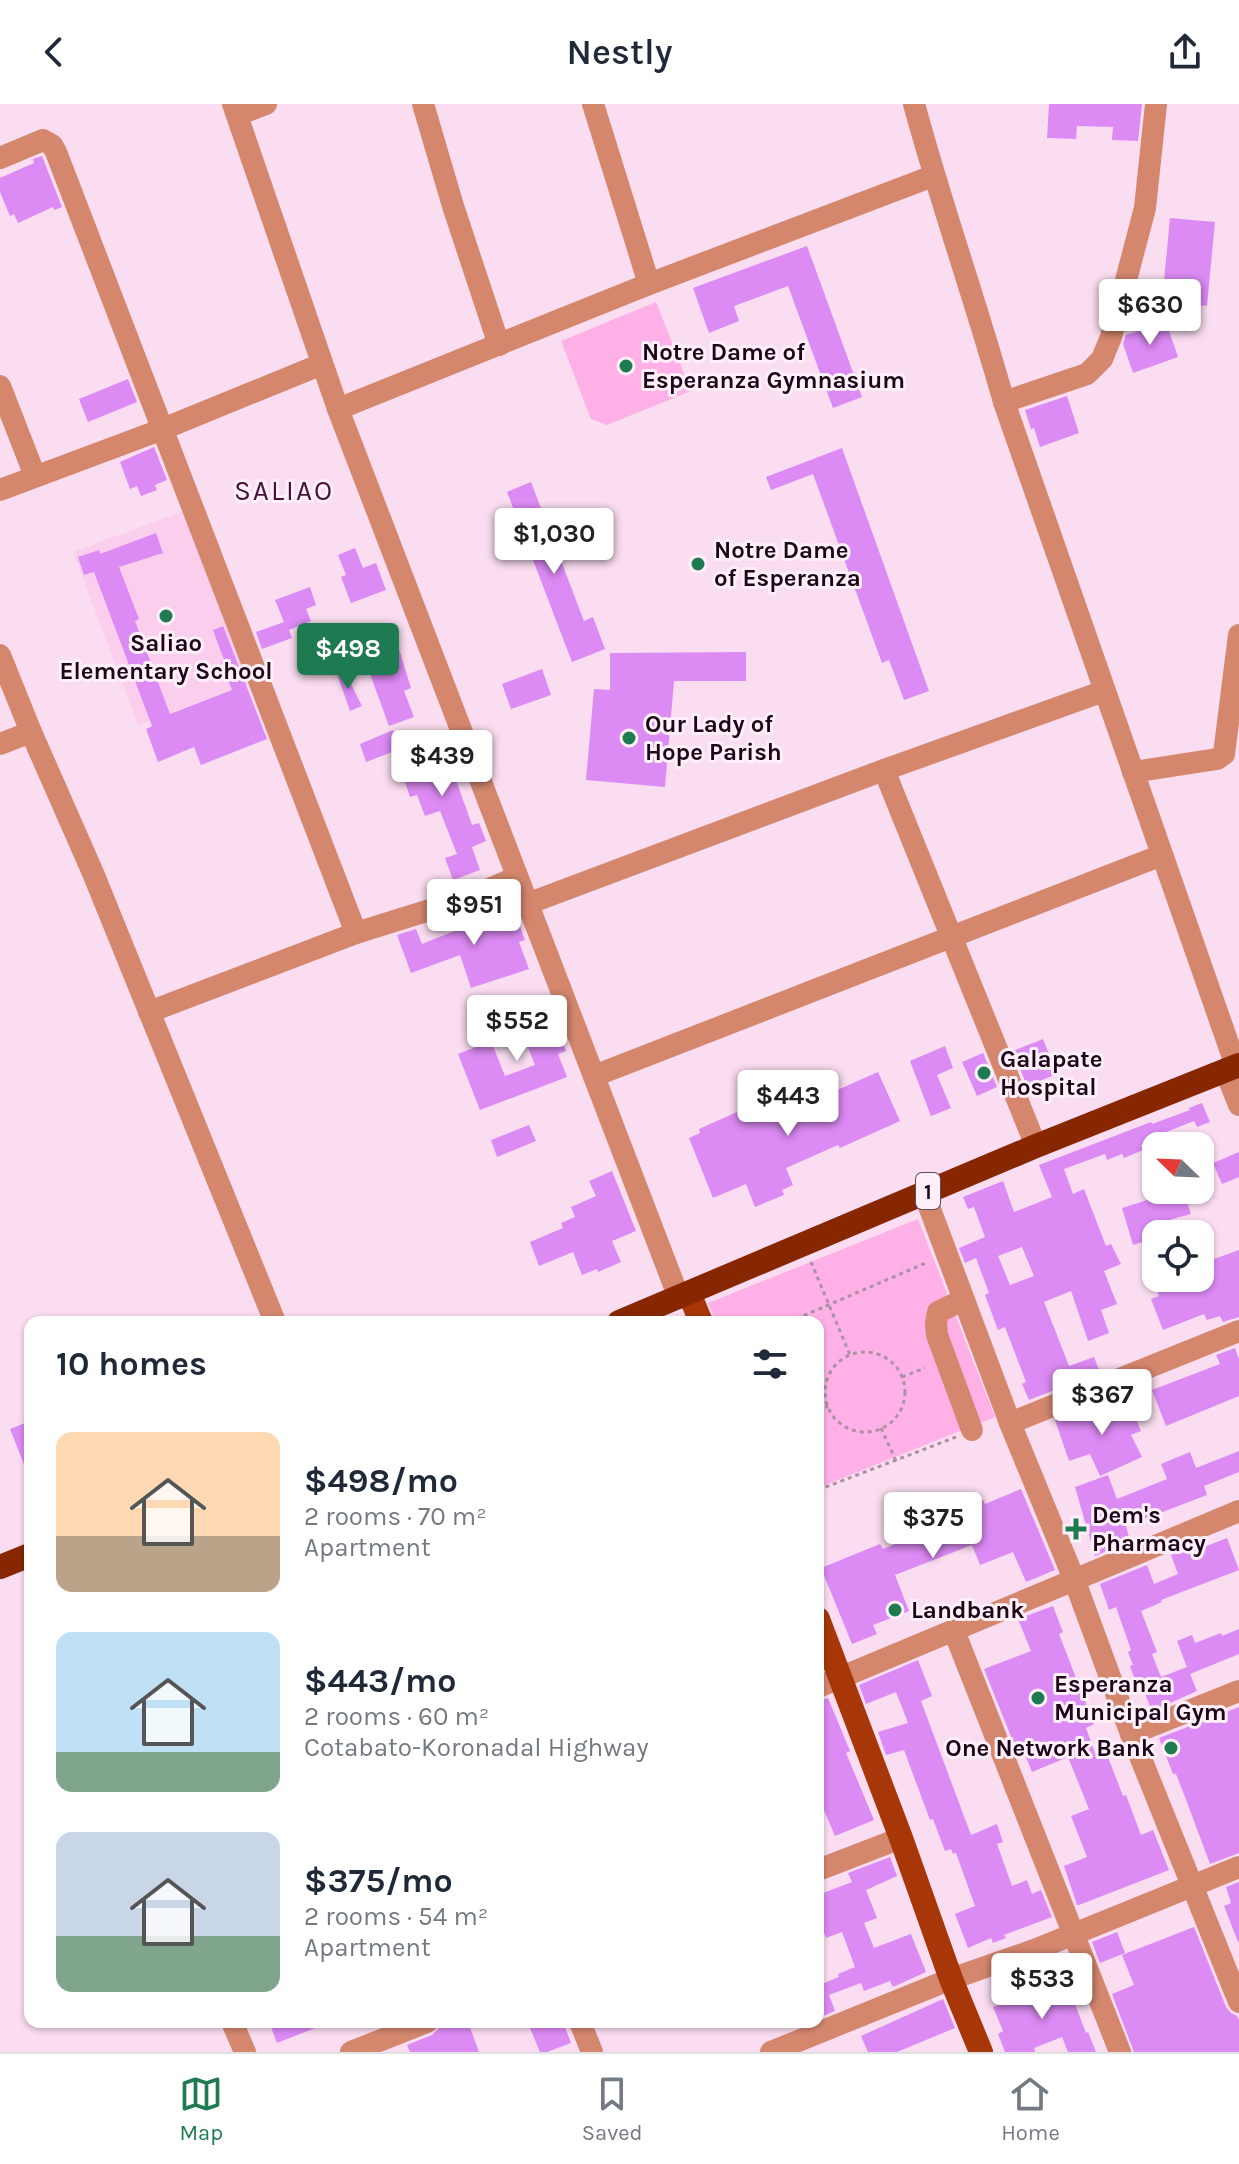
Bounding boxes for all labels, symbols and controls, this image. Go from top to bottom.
icon: back [32,30,76,74]
icon: share [1163,30,1207,74]
text: Nestly [567,31,672,73]
pin: $630 [1103,279,1197,347]
text: $630 [1117,289,1183,320]
place label: Notre Dame of Esperanza Gymnasium [642,338,905,394]
marker: Notre Dame of Esperanza Gymnasium [617,357,635,375]
district label: SALIAO [234,474,334,507]
pin: $1,030 [489,508,619,576]
text: $1,030 [513,518,595,549]
place label: Notre Dame of Esperanza [714,536,861,592]
marker: Notre Dame of Esperanza [689,555,707,573]
marker: Saliao Elementary School [157,607,175,625]
pin: $498 [301,623,395,691]
place label: Saliao Elementary School [59,629,273,685]
text: $498 [315,633,381,664]
place label: Our Lady of Hope Parish [645,710,782,766]
marker: Our Lady of Hope Parish [620,729,638,747]
pin: $439 [395,730,489,798]
text: $439 [409,740,475,771]
pin: $951 [427,879,521,947]
text: $951 [445,889,503,920]
pin: $552 [470,995,564,1063]
text: $552 [485,1005,549,1036]
place label: Galapate Hospital [1000,1045,1103,1101]
marker: Galapate Hospital [975,1064,993,1082]
pin: $443 [741,1070,835,1138]
text: $443 [755,1080,821,1111]
north arrow [1142,1132,1214,1204]
map controls [1142,1132,1214,1292]
road number: 1 [916,1173,940,1209]
button: locate [1142,1220,1214,1292]
icon: filters [748,1342,792,1386]
text: 10 homes [56,1344,207,1384]
pin: $367 [1055,1369,1149,1437]
text: $367 [1071,1379,1133,1410]
text: $498/mo [304,1461,458,1501]
icon: home [120,1464,216,1560]
pin: $375 [886,1492,980,1560]
text: 2 rooms · 70 m² [304,1501,487,1532]
place label: Dem's Pharmacy [1092,1501,1206,1557]
text: $375 [902,1502,964,1533]
marker: Dem's Pharmacy [1067,1520,1085,1538]
text: Apartment [304,1532,431,1563]
place label: Landbank [911,1596,1025,1624]
marker: Landbank [886,1601,904,1619]
text: $443/mo [304,1661,457,1701]
icon: home [120,1664,216,1760]
place label: Esperanza Municipal Gym [1054,1670,1227,1726]
marker: Esperanza Municipal Gym [1029,1689,1047,1707]
text: 2 rooms · 60 m² [304,1701,489,1732]
text: Cotabato-Koronadal Highway [304,1732,649,1763]
place label: One Network Bank [945,1734,1155,1762]
marker: One Network Bank [1162,1739,1180,1757]
text: $375/mo [304,1861,453,1901]
icon: home [120,1864,216,1960]
text: 2 rooms · 54 m² [304,1901,488,1932]
text: Apartment [304,1932,431,1963]
pin: $533 [995,1953,1089,2021]
text: $533 [1009,1963,1075,1994]
tab: Map [179,2072,223,2146]
tab: Saved [582,2072,643,2146]
tab: Home [1001,2072,1060,2146]

